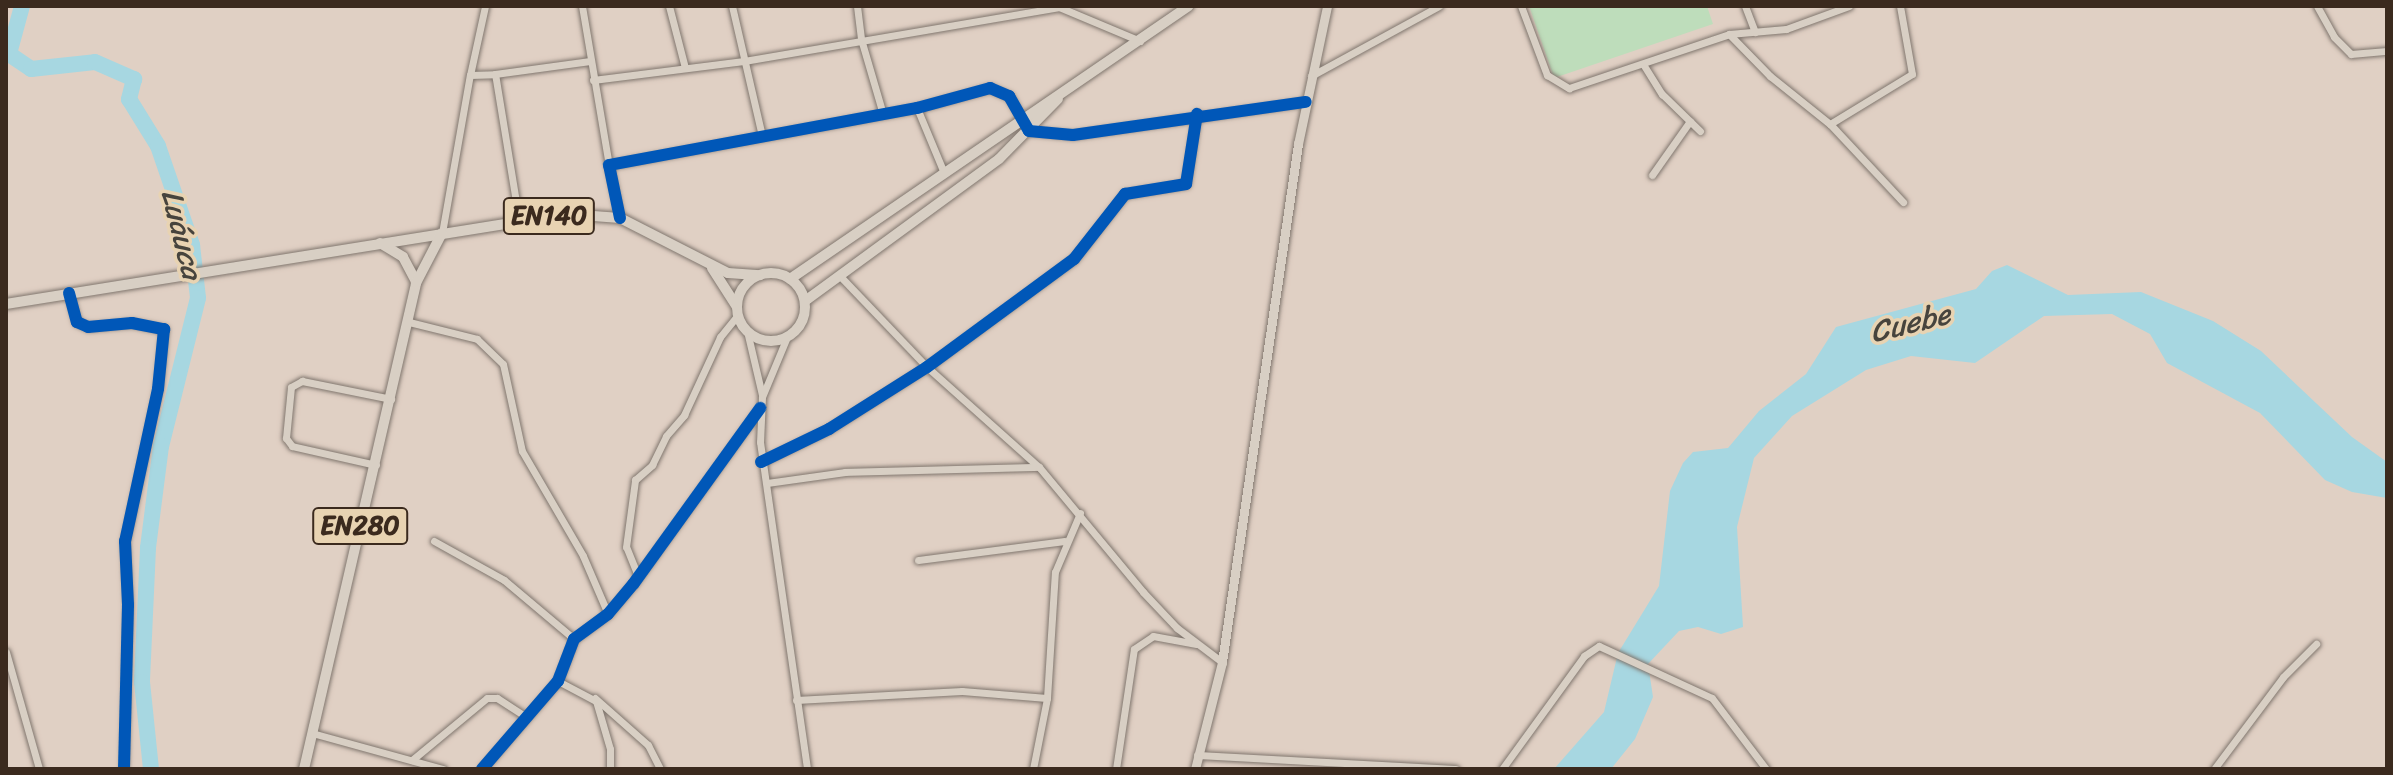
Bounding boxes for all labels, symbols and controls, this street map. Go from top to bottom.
water label: Luáuca [154,185,210,283]
road number: EN140 [501,194,597,238]
water label: Cuebe [1866,296,1954,350]
road number: EN280 [312,504,408,548]

